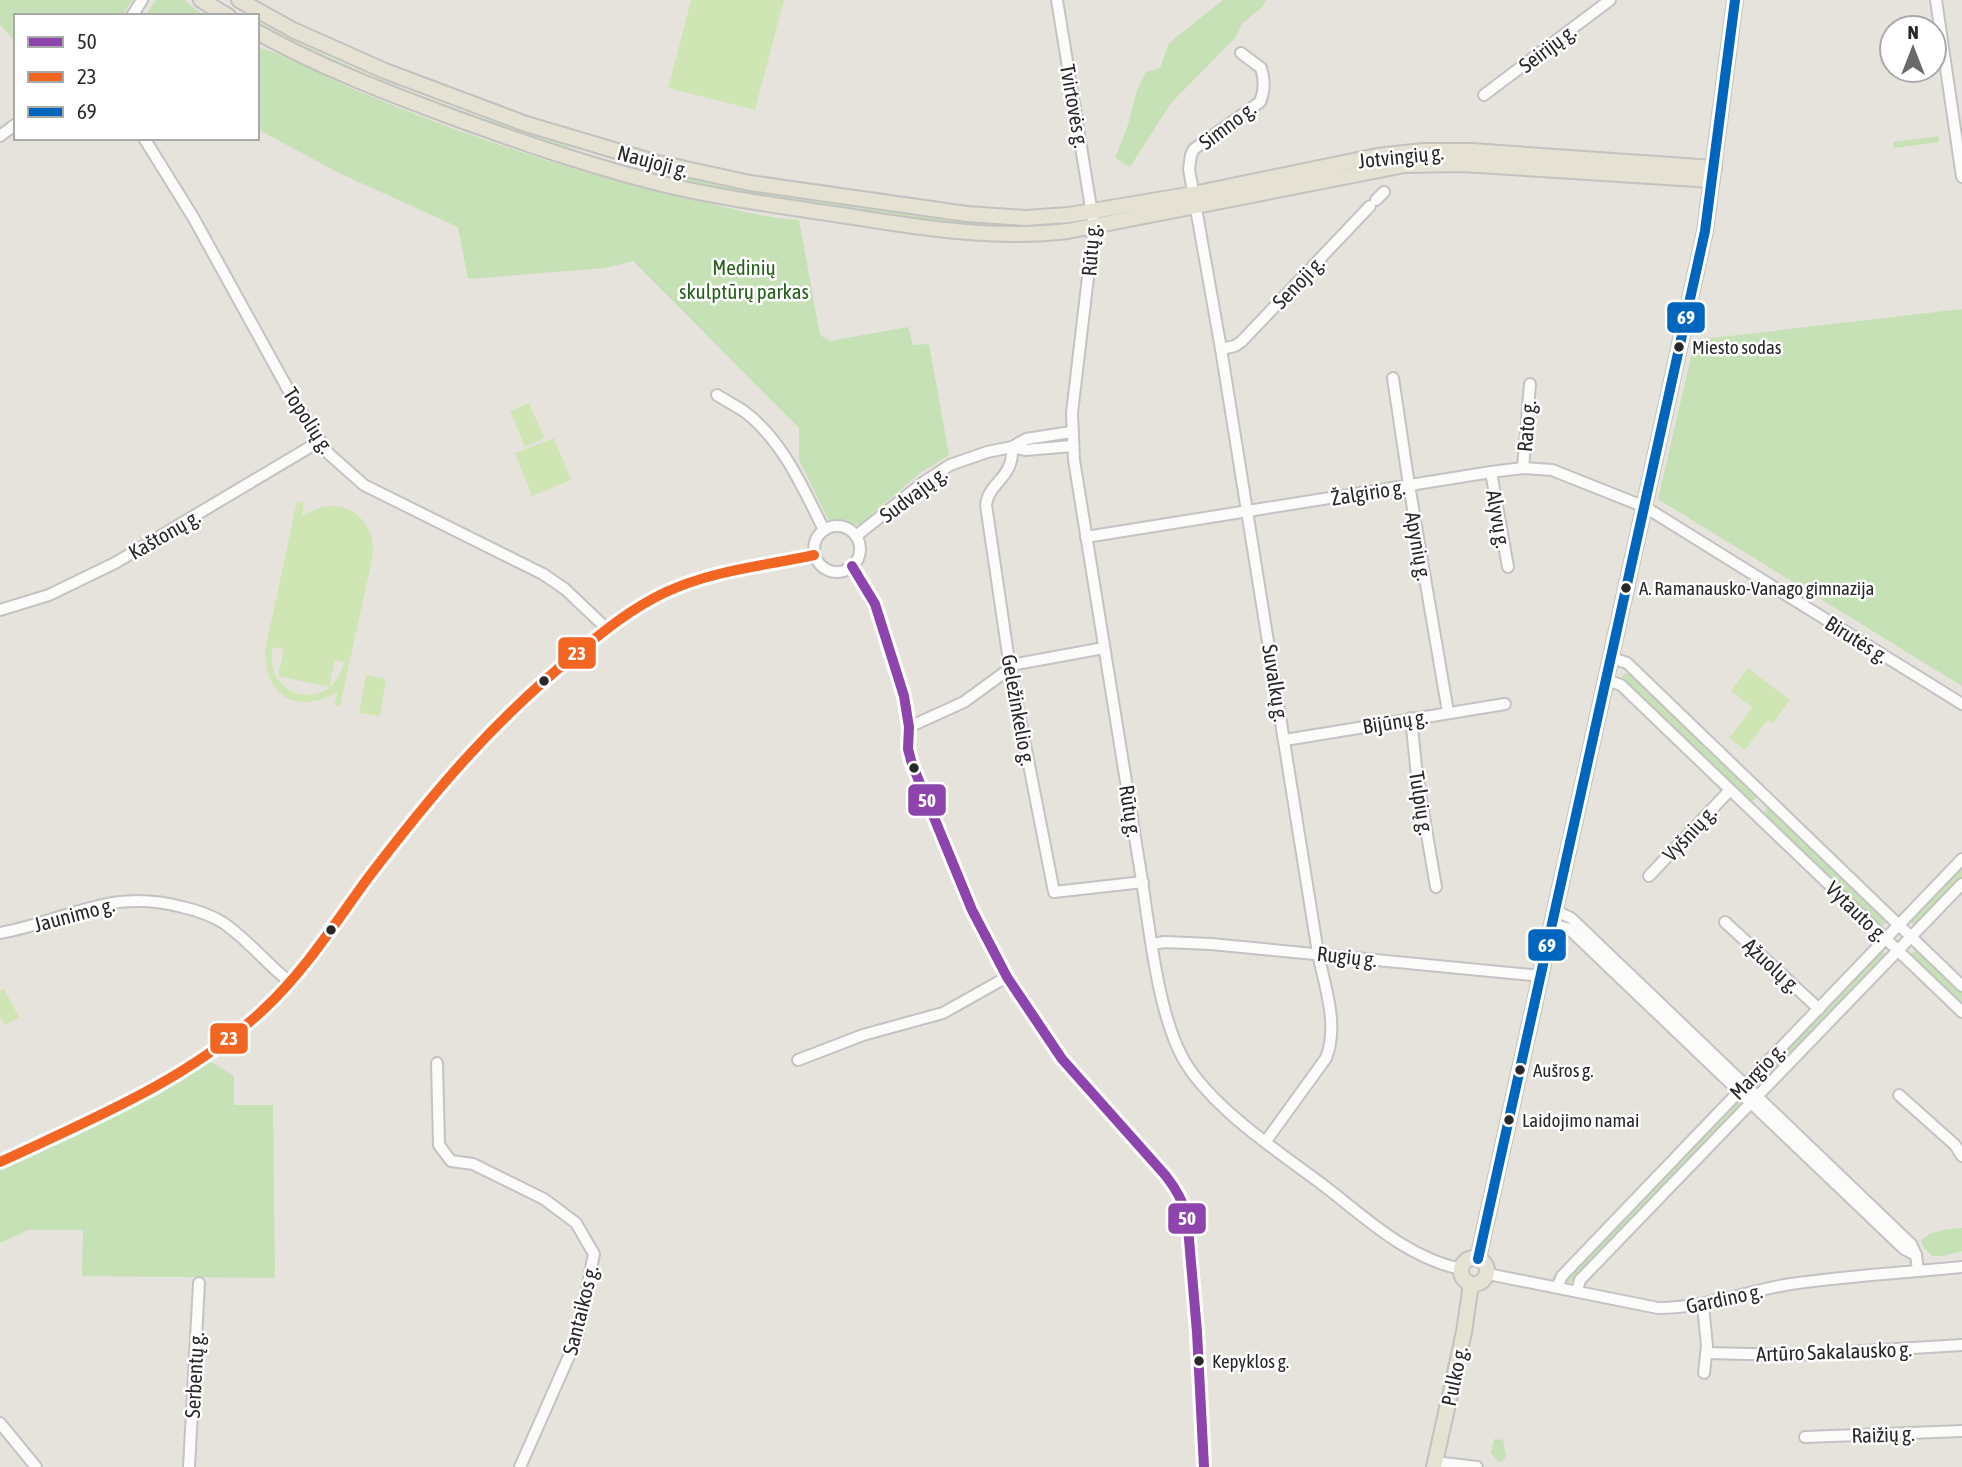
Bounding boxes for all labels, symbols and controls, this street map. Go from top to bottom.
legend [14,14,259,140]
north arrow [1878,14,1948,84]
street label: Seirijų g. [1514,19,1580,77]
text: N [1907,21,1919,43]
text: 50 [77,29,97,53]
street label: Tvirtovės g. [1056,62,1094,150]
text: 23 [77,64,97,88]
street label: Simno g. [1194,96,1260,154]
text: 69 [77,99,97,123]
street label: Naujoji g. [615,140,691,182]
street label: Jotvingių g. [1357,140,1445,172]
street label: Rūtų g. [1076,223,1104,277]
street label: Senoji g. [1267,251,1329,313]
park label: Medinių skulptūrų parkas [679,255,809,303]
line badge: 69 [1666,301,1706,334]
text: 69 [1677,306,1695,328]
place label: Miesto sodas [1692,336,1782,358]
marker: Miesto sodas [1672,340,1686,354]
street label: Topolių g. [279,382,339,458]
street label: Rato g. [1512,399,1540,453]
street label: Sudvajų g. [875,461,951,527]
street label: Žalgirio g. [1329,474,1407,510]
street label: Alyvų g. [1482,488,1516,550]
street label: Kaštonų g. [124,504,204,564]
street label: Apynių g. [1401,510,1437,582]
place label: A. Ramanausko-Vanago gimnazija [1639,577,1874,599]
marker: A. Ramanausko-Vanago gimnazija [1619,581,1633,595]
street label: Birutės g. [1821,610,1893,668]
line badge: 23 [557,636,597,670]
text: 23 [568,642,586,664]
street label: Suvalkų g. [1258,643,1294,723]
street label: Geležinkelio g. [997,653,1041,767]
unlabelled marker [537,674,551,688]
street label: Bijūnų g. [1361,704,1429,738]
unlabelled marker [907,761,921,775]
street label: Tulpių g. [1405,769,1439,837]
line badge: 50 [907,783,947,817]
street label: Rūtų g. [1115,783,1147,839]
text: 50 [918,789,936,811]
street label: Vyšnių g. [1657,800,1721,866]
street label: Vytauto g. [1821,876,1893,946]
street label: Jaunimo g. [31,892,117,936]
unlabelled marker [324,923,338,937]
line badge: 69 [1527,928,1567,962]
street label: Ąžuolų g. [1739,933,1805,997]
text: 69 [1538,934,1556,956]
street label: Rugių g. [1316,941,1378,971]
line badge: 23 [209,1022,249,1055]
text: 23 [220,1027,238,1049]
street label: Margio g. [1724,1038,1790,1104]
place label: Aušros g. [1533,1059,1594,1081]
marker: Aušros g. [1513,1063,1527,1077]
place label: Laidojimo namai [1522,1109,1639,1131]
marker: Laidojimo namai [1502,1113,1516,1127]
line badge: 50 [1167,1202,1207,1235]
text: 50 [1178,1207,1196,1229]
street label: Santaikos g. [557,1263,603,1357]
street label: Gardino g. [1684,1278,1764,1318]
street label: Serbentų g. [180,1331,208,1419]
street label: Artūro Sakalausko g. [1756,1336,1912,1366]
street label: Pulko g. [1436,1344,1472,1408]
place label: Kepyklos g. [1212,1350,1289,1372]
marker: Kepyklos g. [1192,1354,1206,1368]
street label: Raižių g. [1851,1421,1915,1447]

